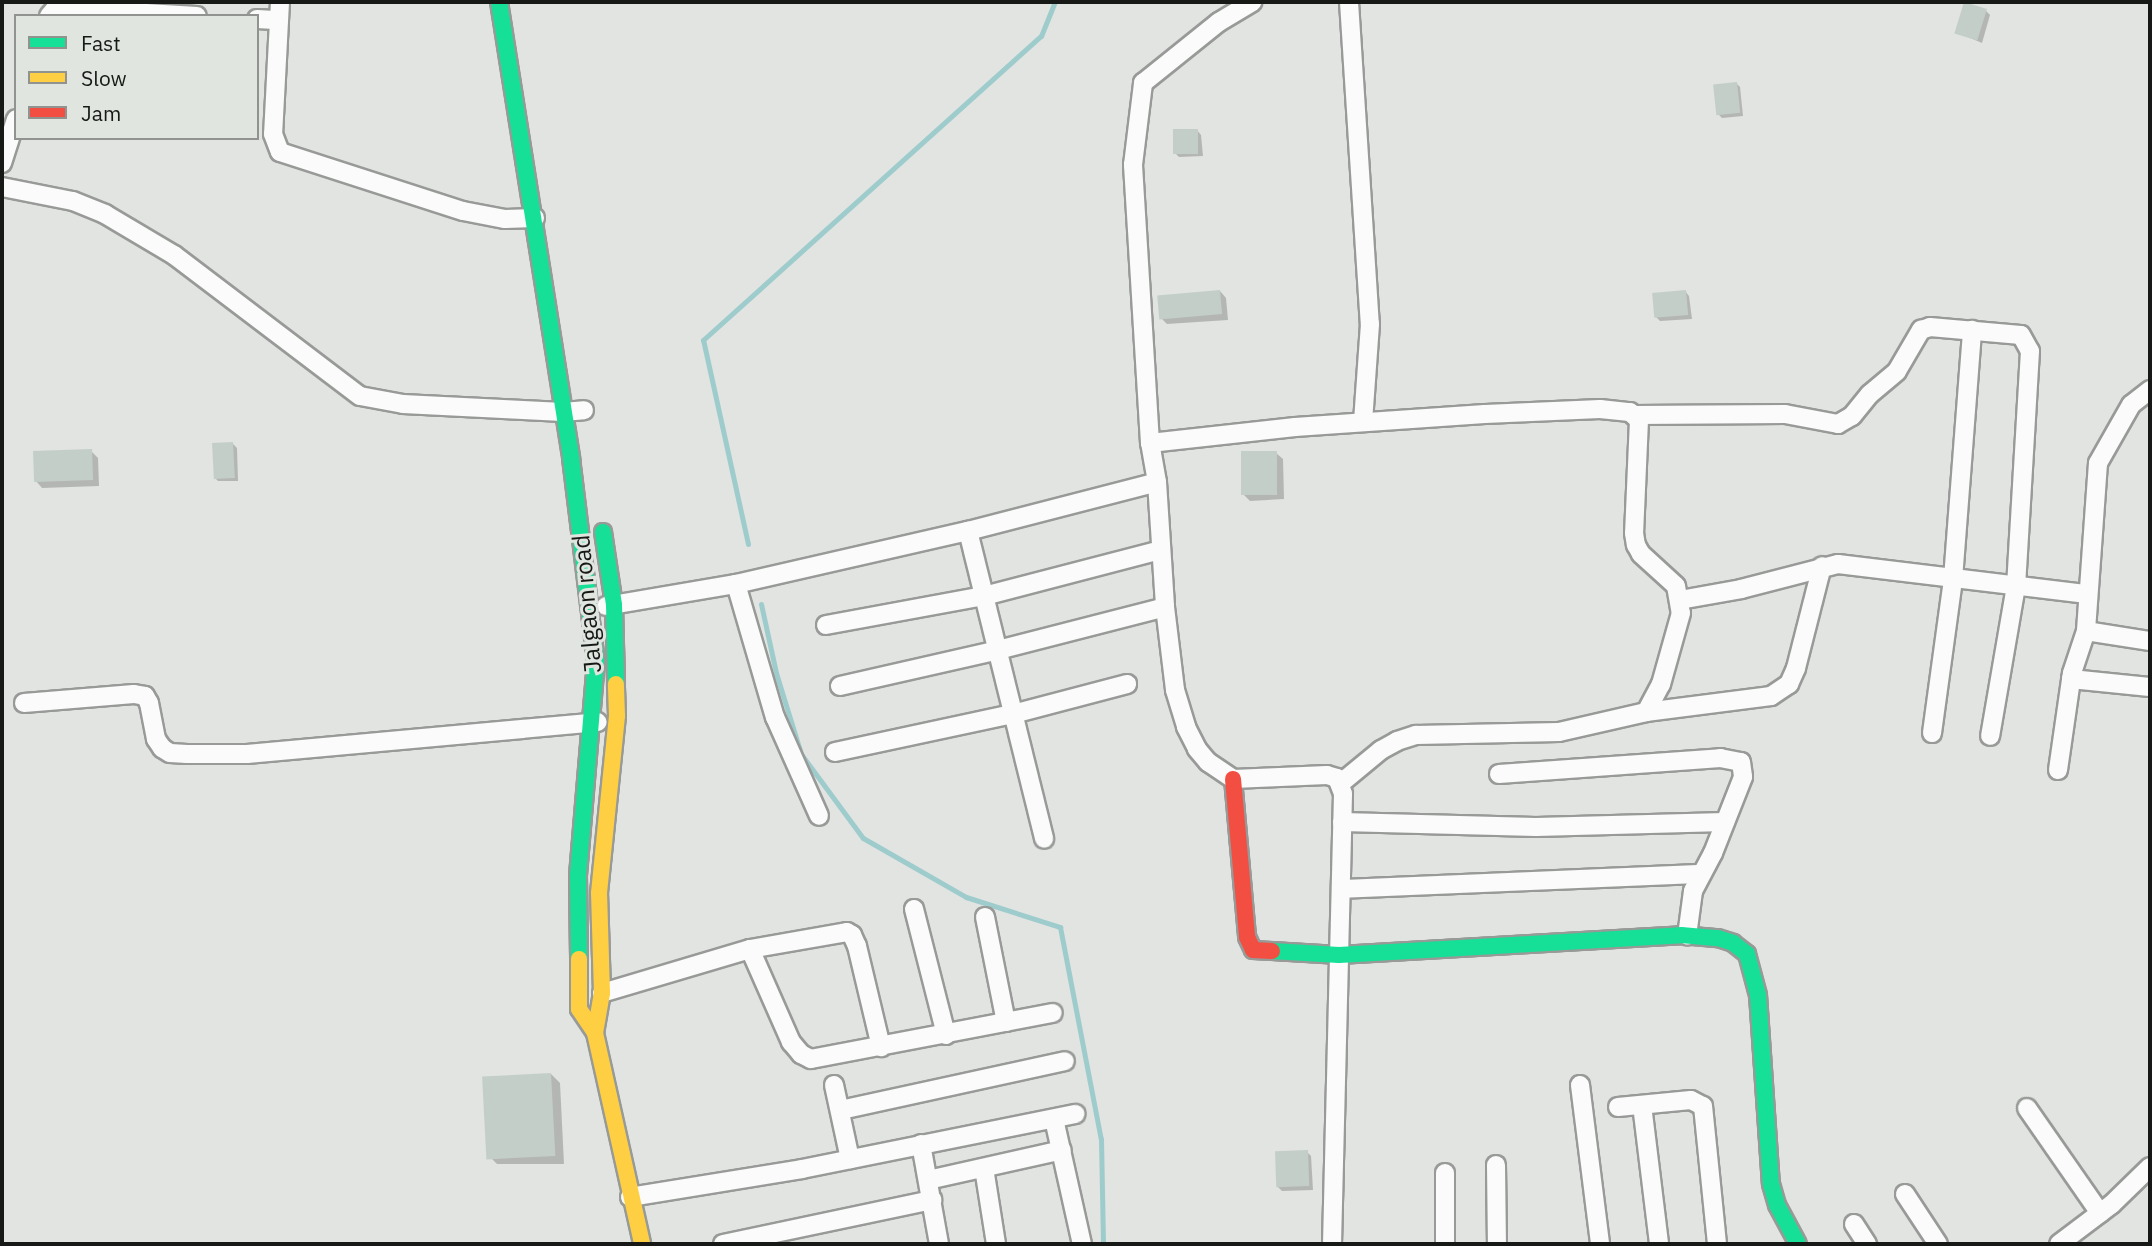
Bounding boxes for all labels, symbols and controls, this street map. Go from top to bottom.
legend [14,14,259,140]
text: Fast [81,29,121,57]
text: Slow [81,64,127,92]
text: Jam [81,99,121,127]
street label: Jalgaon road [567,534,607,674]

